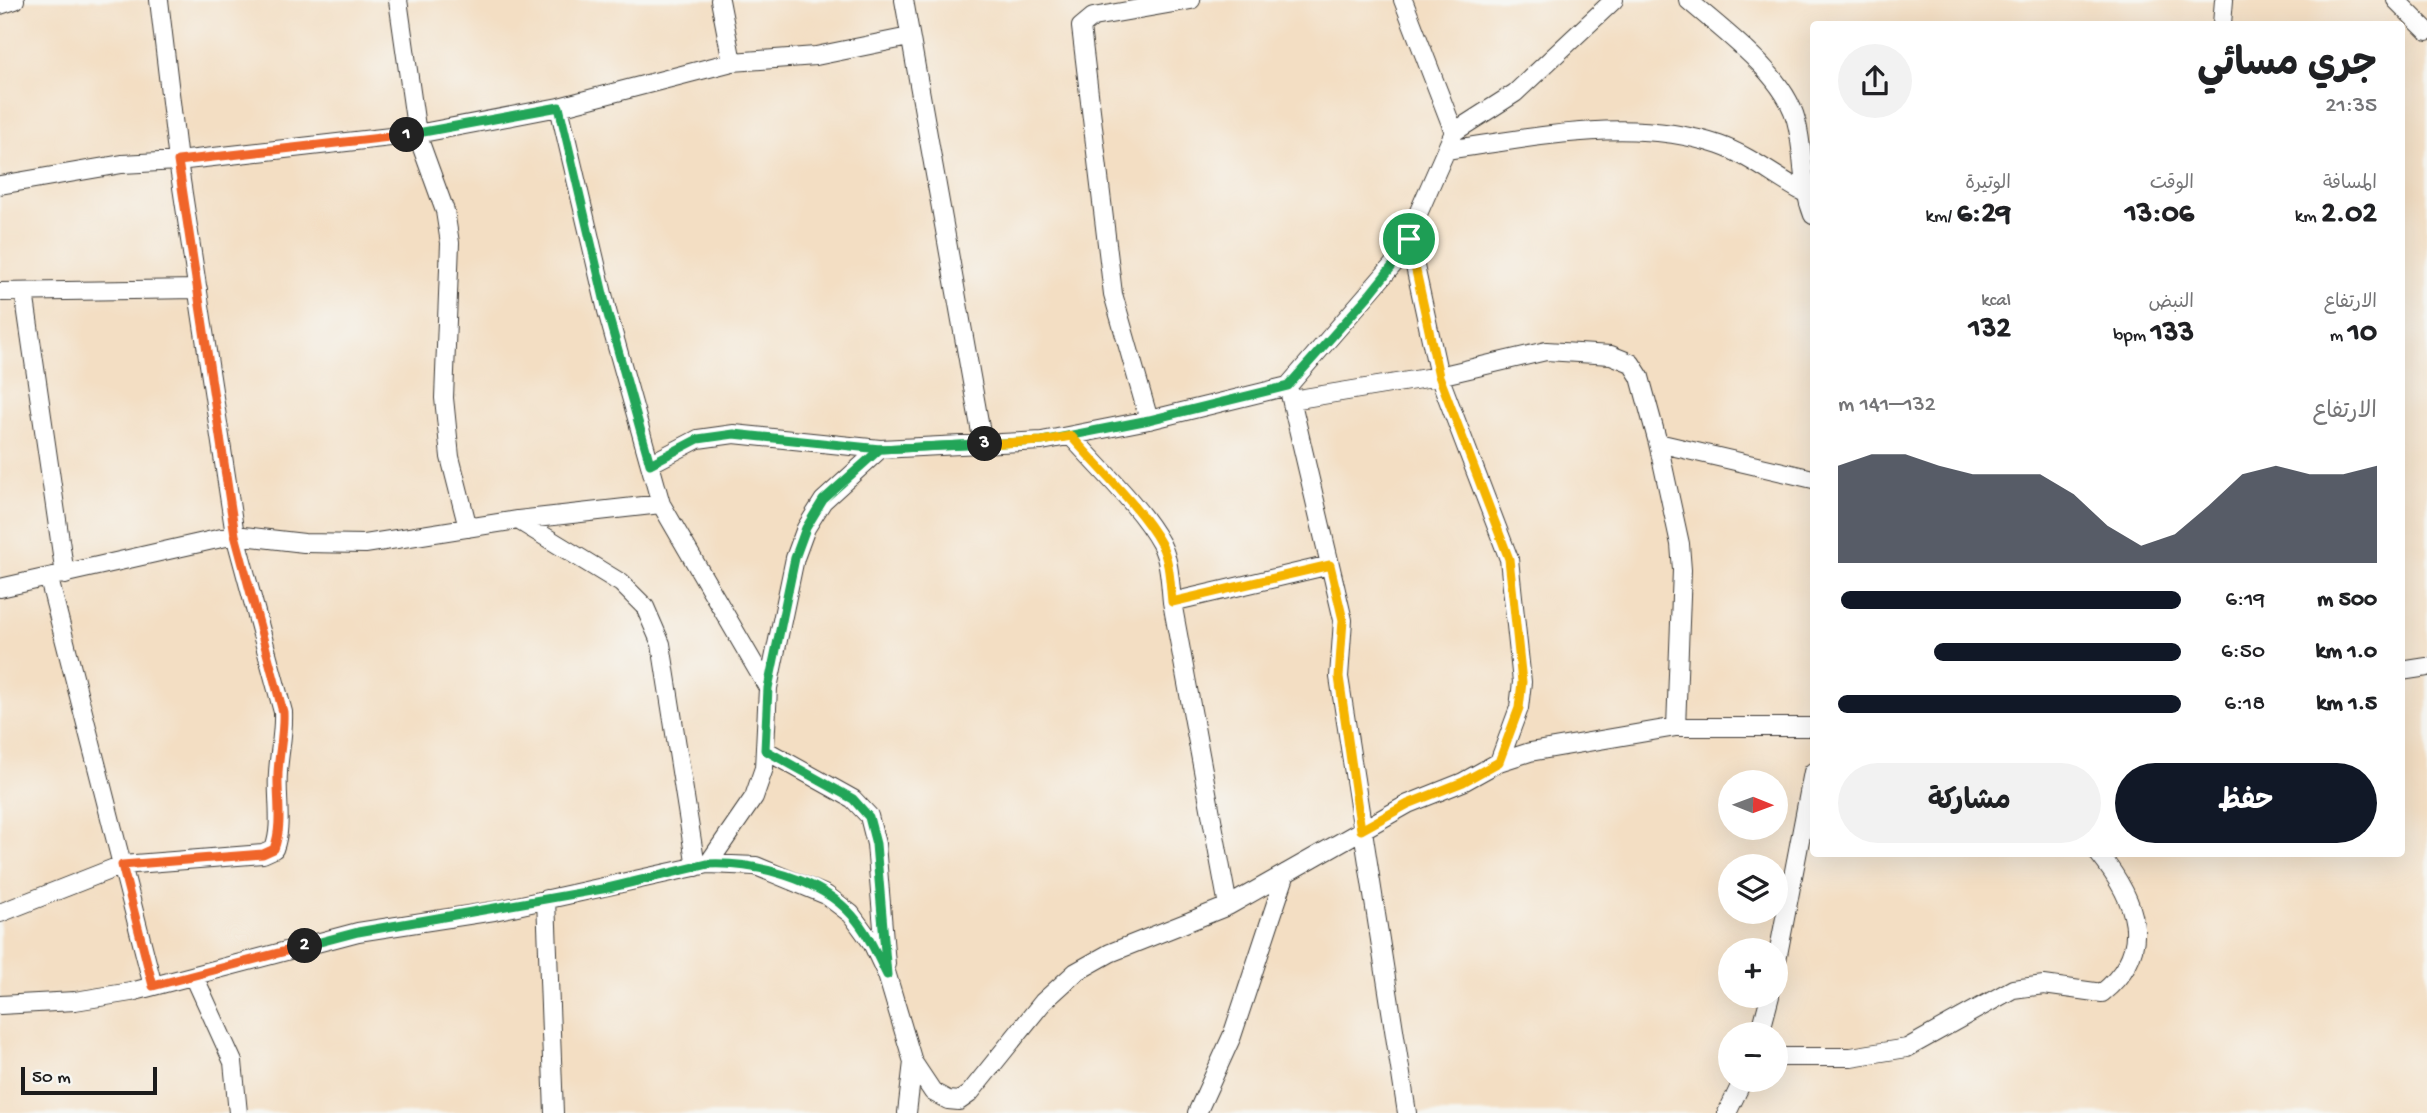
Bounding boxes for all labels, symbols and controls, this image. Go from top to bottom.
button: share [1838,44,1912,118]
text: جري مسائي [2197,45,2377,89]
text: 21:35 [2325,93,2377,120]
pin: 1 [390,118,424,152]
text: 1 [403,123,410,146]
text: الوتيرة [1965,173,2011,196]
text: الوقت [2150,173,2194,196]
text: المسافة [2323,173,2377,196]
text: 6:29 [1957,198,2011,233]
text: 13:06 [2125,198,2194,233]
text: 2.02 [2321,198,2377,233]
text: /km [1926,206,1957,229]
text: km [2295,206,2321,229]
pin [1379,209,1439,269]
icon: arrive [1390,220,1428,258]
text: kcal [1981,290,2011,313]
text: النبض [2149,292,2194,315]
text: الارتفاع [2324,292,2377,315]
text: 132 [1969,313,2011,348]
text: 133 [2151,317,2194,352]
text: 10 [2348,317,2377,352]
text: bpm [2113,325,2151,348]
text: m [2330,325,2348,348]
text: 132–141 m [1838,392,1936,419]
text: الارتفاع [2313,399,2377,426]
pin: 3 [968,426,1002,462]
text: 3 [980,432,989,455]
text: 6:19 [2225,587,2265,614]
text: 500 m [2317,587,2377,614]
text: 6:50 [2221,639,2265,666]
text: 1.0 km [2315,639,2377,666]
text: 6:18 [2224,691,2265,718]
text: 1.5 km [2316,691,2377,718]
button: مشاركة [1838,763,2101,843]
button: حفظ [2115,763,2377,843]
north arrow [1718,770,1788,840]
map controls [1718,770,1788,1092]
button: layers [1718,854,1788,924]
pin: 2 [288,928,322,964]
text: 2 [300,934,309,957]
button: + [1718,938,1788,1008]
button: − [1718,1022,1788,1092]
scale bar [21,1064,158,1096]
text: 50 m [32,1067,71,1090]

